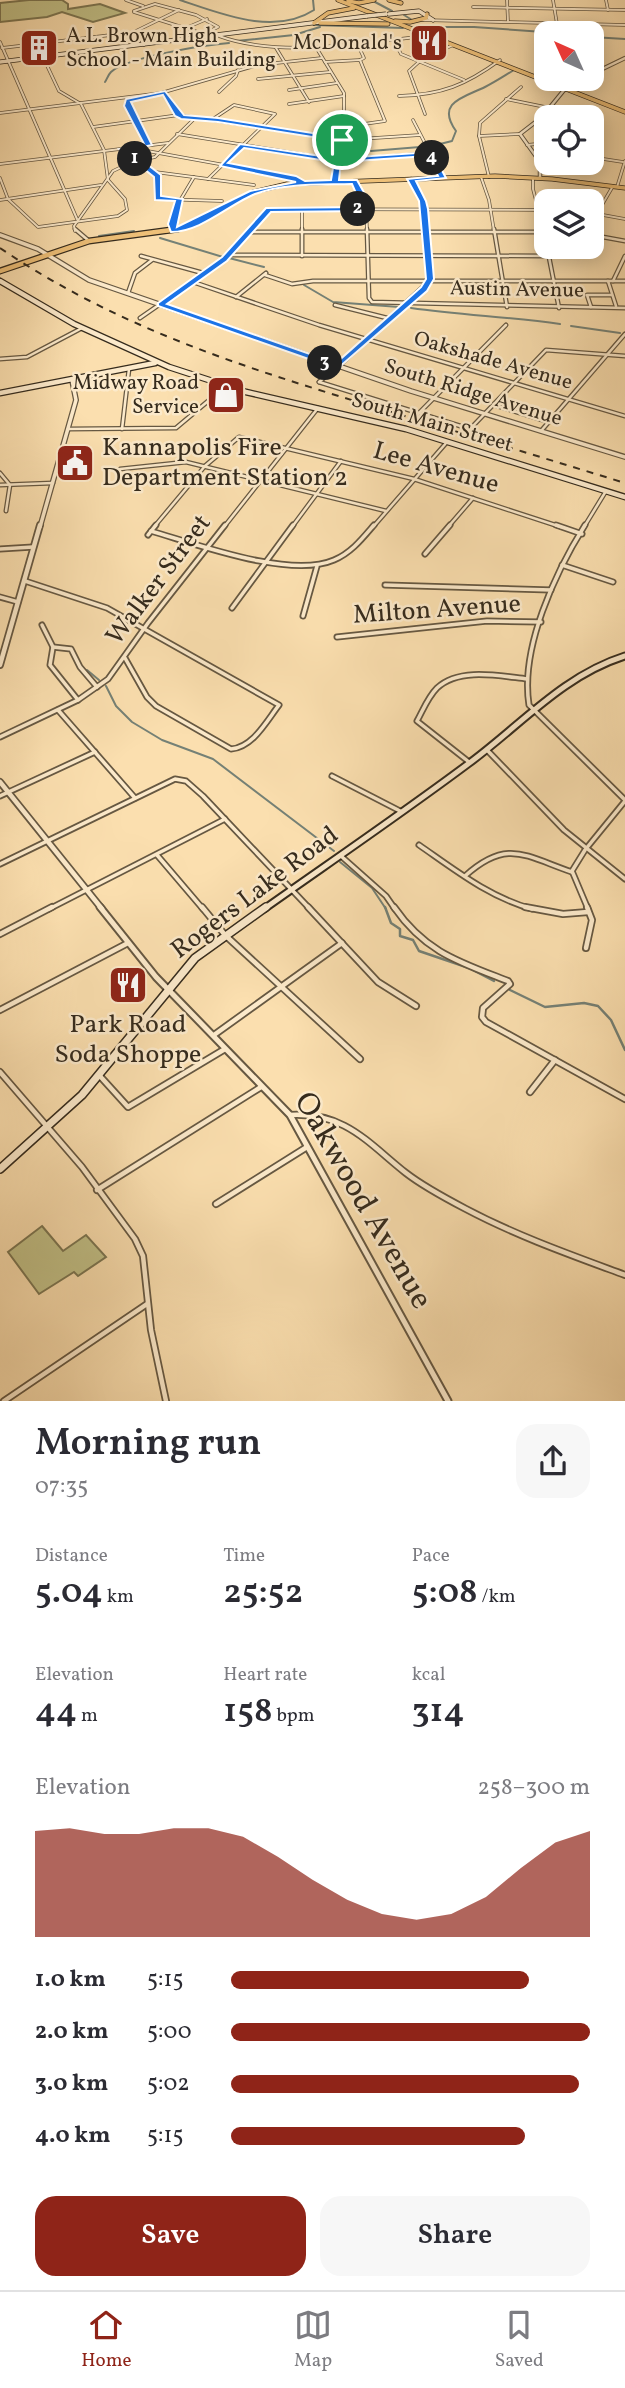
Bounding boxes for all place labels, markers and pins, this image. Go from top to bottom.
place label: A.L. Brown High School - Main Building [66,22,276,75]
restaurant icon: McDonald's [408,22,450,64]
building icon: A.L. Brown High School - Main Building [18,27,60,69]
place label: McDonald's [293,29,402,58]
pin [312,110,372,170]
pin: 4 [414,140,450,176]
pin: 1 [118,142,152,176]
pin: 2 [340,192,376,227]
pin: 3 [308,346,342,380]
place label: Midway Road Service [73,369,199,422]
shop icon: Midway Road Service [205,374,247,416]
place label: Kannapolis Fire Department Station 2 [102,430,348,496]
public building icon: Kannapolis Fire Department Station 2 [54,442,96,484]
restaurant icon: Park Road Soda Shoppe [107,964,149,1006]
place label: Park Road Soda Shoppe [55,1007,201,1073]

